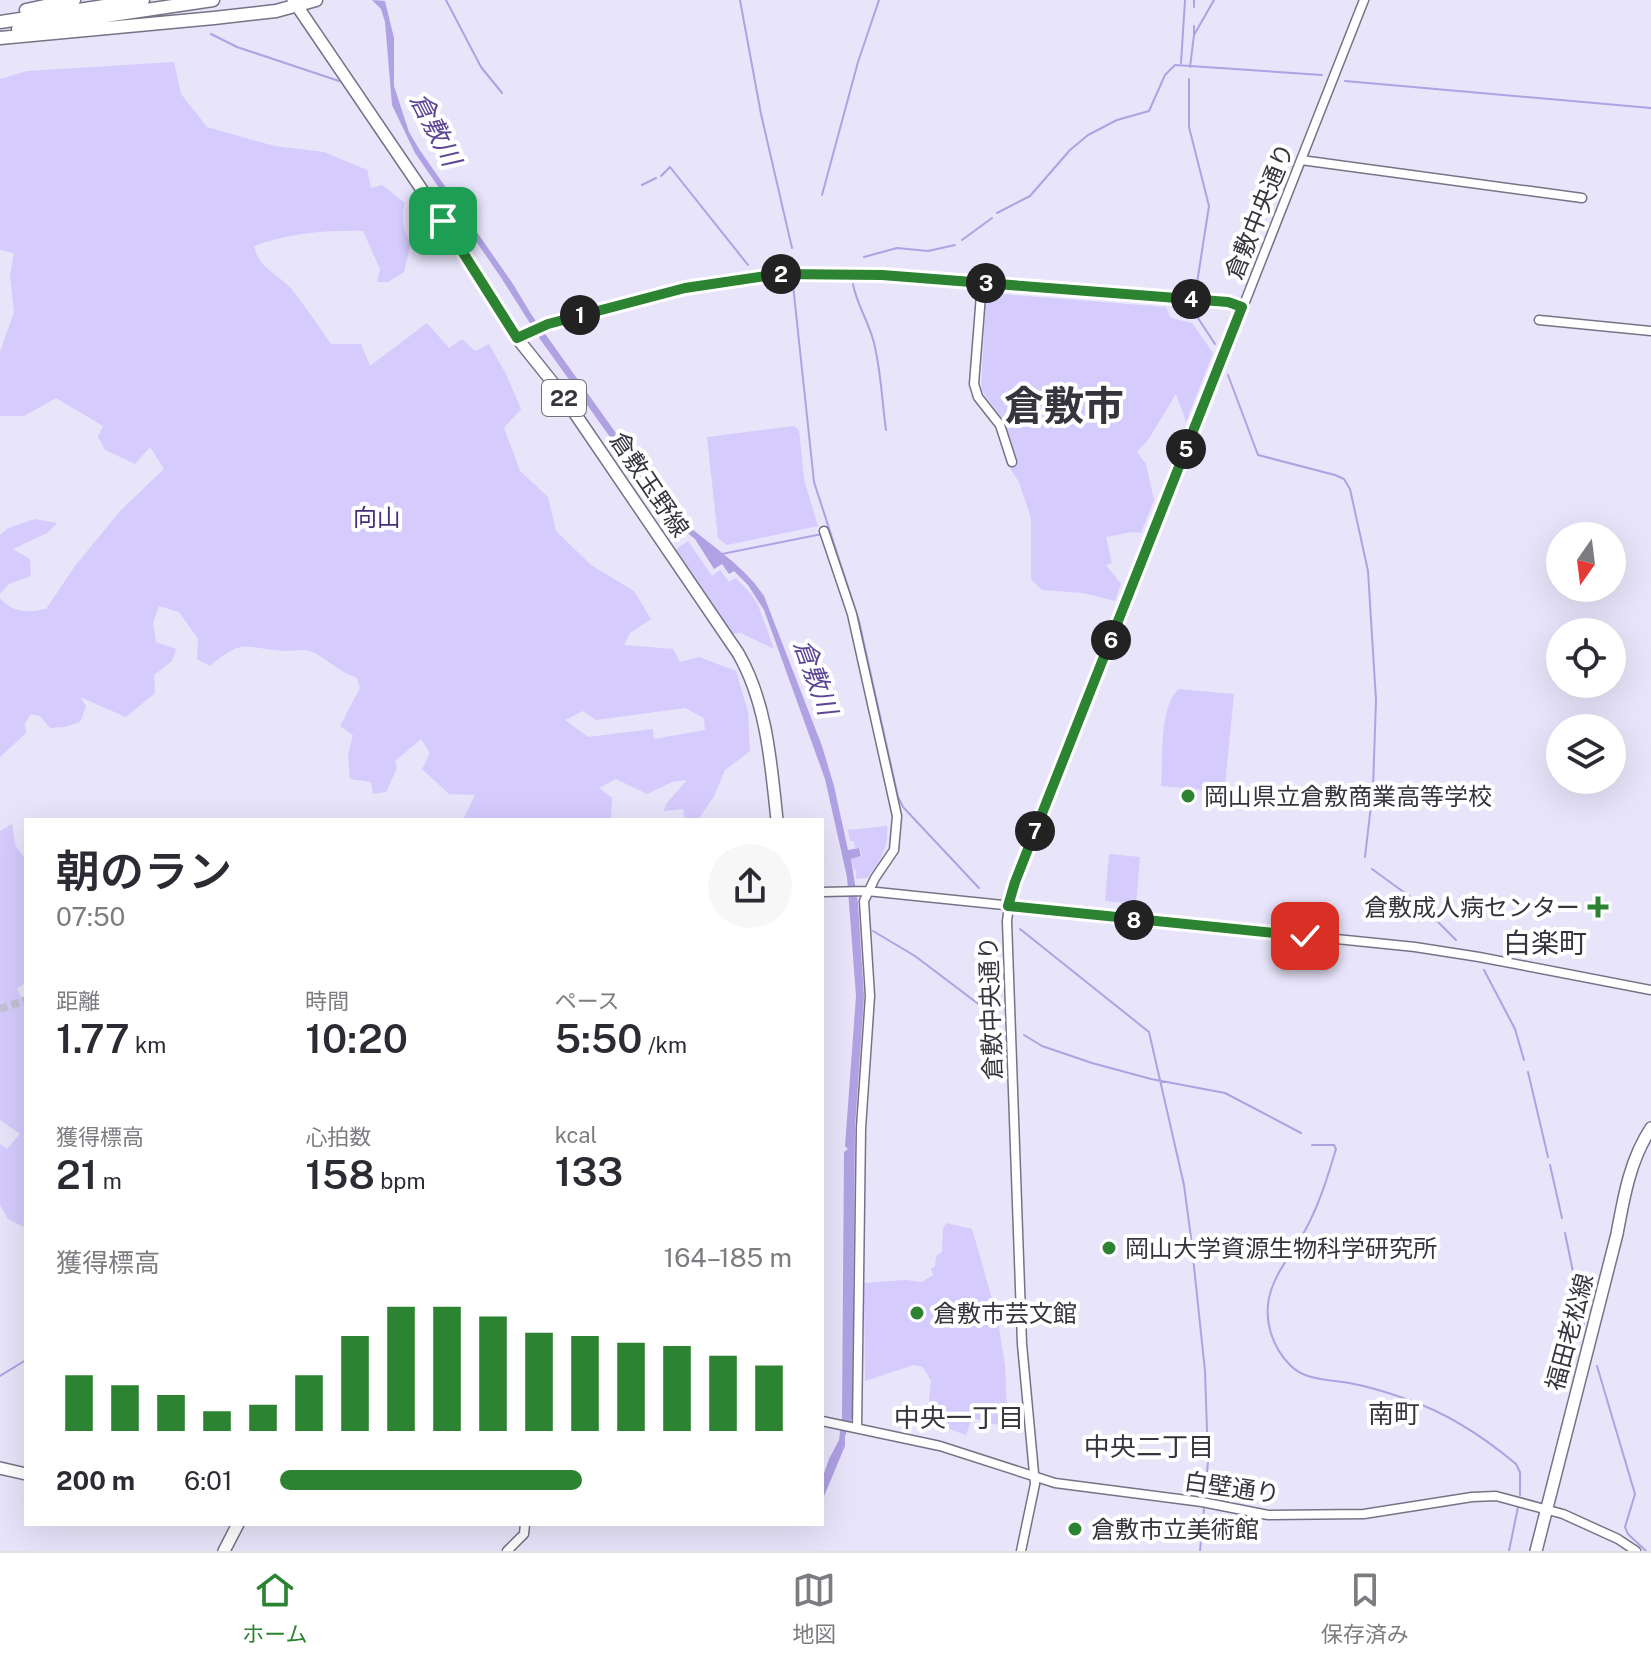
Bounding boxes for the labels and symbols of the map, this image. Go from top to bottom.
water label: 倉敷川 [404,87,469,173]
street label: 倉敷中央通り [1219,139,1299,283]
pin [409,187,477,255]
pin: 2 [761,254,801,294]
pin: 3 [966,263,1006,303]
pin: 4 [1171,279,1211,319]
pin: 1 [560,295,600,335]
road number: 22 [542,380,586,416]
district label: 倉敷市 [1004,382,1124,429]
street label: 倉敷玉野線 [605,426,695,542]
pin: 5 [1166,429,1206,469]
park label: 向山 [353,503,401,531]
north arrow [1546,522,1626,602]
pin: 6 [1091,620,1131,660]
water label: 倉敷川 [788,635,845,722]
place label: 岡山県立倉敷商業高等学校 [1204,782,1492,810]
marker: 岡山県立倉敷商業高等学校 [1179,787,1197,805]
pin: 7 [1015,811,1055,851]
place label: 倉敷成人病センター [1364,893,1580,921]
marker: 倉敷成人病センター [1587,896,1609,918]
pin: 8 [1114,900,1154,940]
pin [1271,902,1339,970]
district label: 白楽町 [1503,926,1587,959]
street label: 倉敷中央通り [973,936,1007,1080]
place label: 岡山大学資源生物科学研究所 [1125,1234,1437,1262]
marker: 岡山大学資源生物科学研究所 [1100,1239,1118,1257]
street label: 福田老松線 [1540,1270,1598,1394]
place label: 倉敷市芸文館 [933,1299,1077,1327]
marker: 倉敷市芸文館 [908,1304,926,1322]
district label: 南町 [1368,1398,1420,1429]
district label: 中央一丁目 [894,1402,1024,1433]
district label: 中央二丁目 [1084,1431,1214,1462]
street label: 白壁通り [1183,1466,1281,1508]
place label: 倉敷市立美術館 [1091,1515,1259,1543]
marker: 倉敷市立美術館 [1066,1520,1084,1538]

